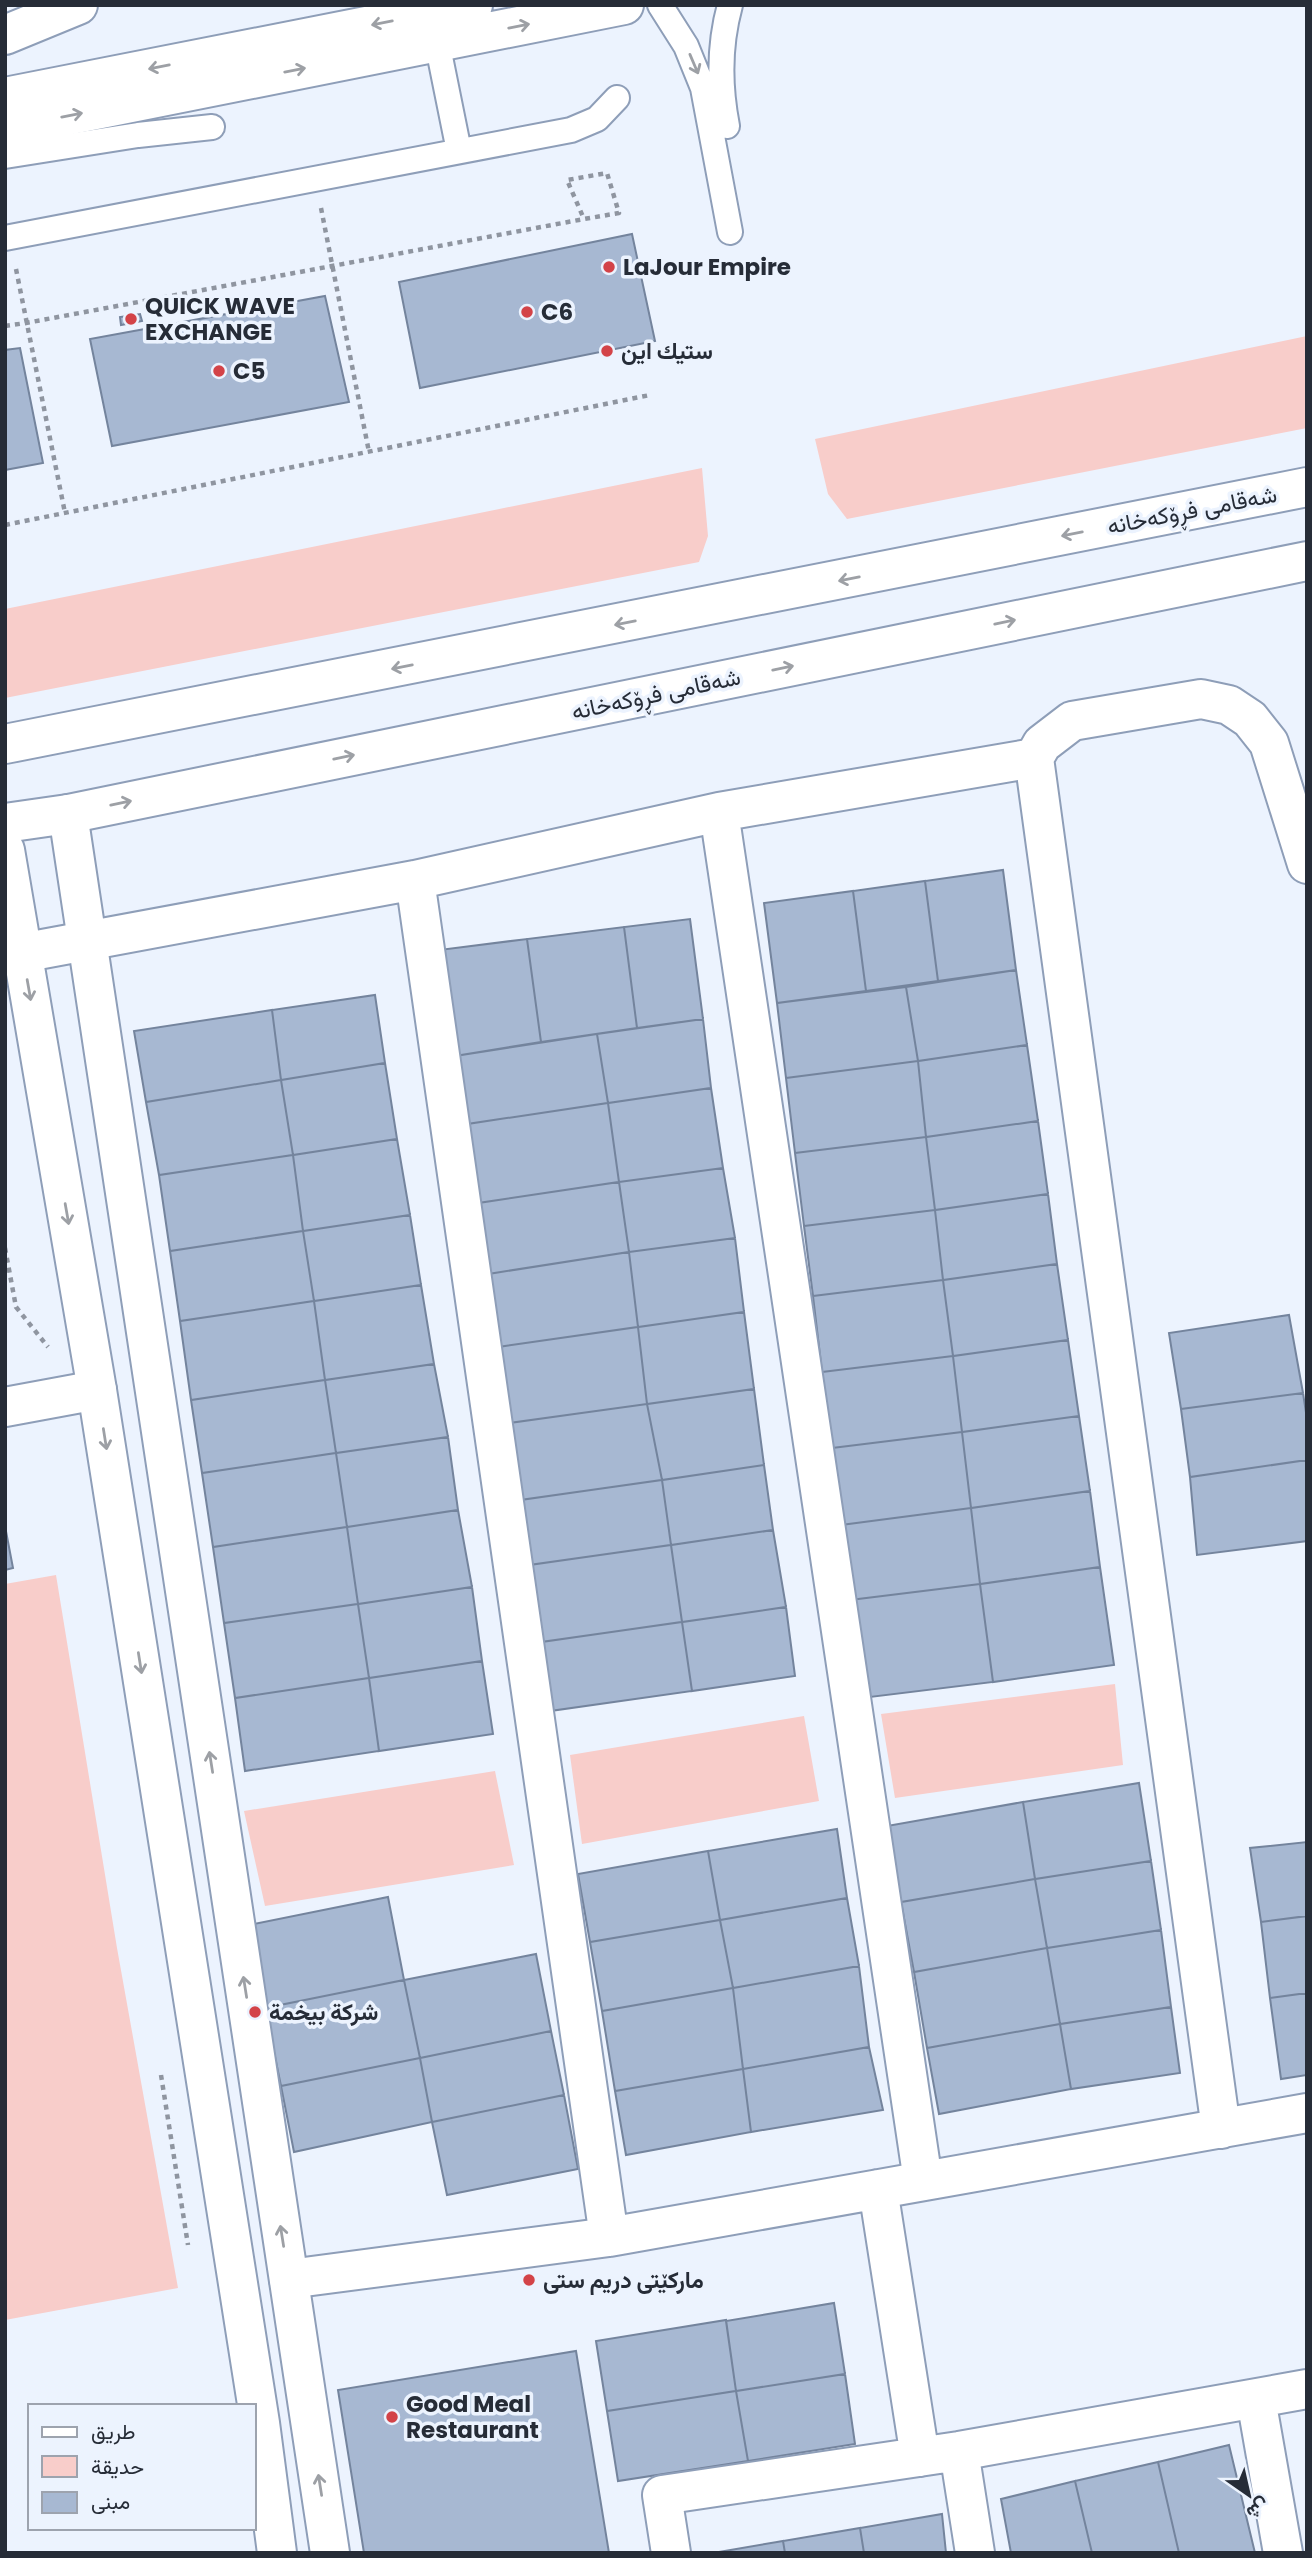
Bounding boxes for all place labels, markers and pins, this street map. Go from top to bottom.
place label: LaJour Empire [623,251,791,283]
marker: LaJour Empire [601,259,617,275]
place label: QUICK WAVE EXCHANGE [145,290,295,348]
place label: C6 [541,296,573,328]
marker: C6 [519,304,535,320]
marker: QUICK WAVE EXCHANGE [123,311,139,327]
place label: ستیك این [621,335,713,367]
marker: ستیك این [599,343,615,359]
place label: C5 [233,355,265,387]
marker: C5 [211,363,227,379]
place label: شركة بيخمة [269,1996,378,2028]
marker: شركة بيخمة [247,2004,263,2020]
place label: مارکێتی دریم ستی [543,2264,704,2296]
marker: مارکێتی دریم ستی [521,2272,537,2288]
place label: Good Meal Restaurant [406,2388,539,2446]
marker: Good Meal Restaurant [384,2409,400,2425]

